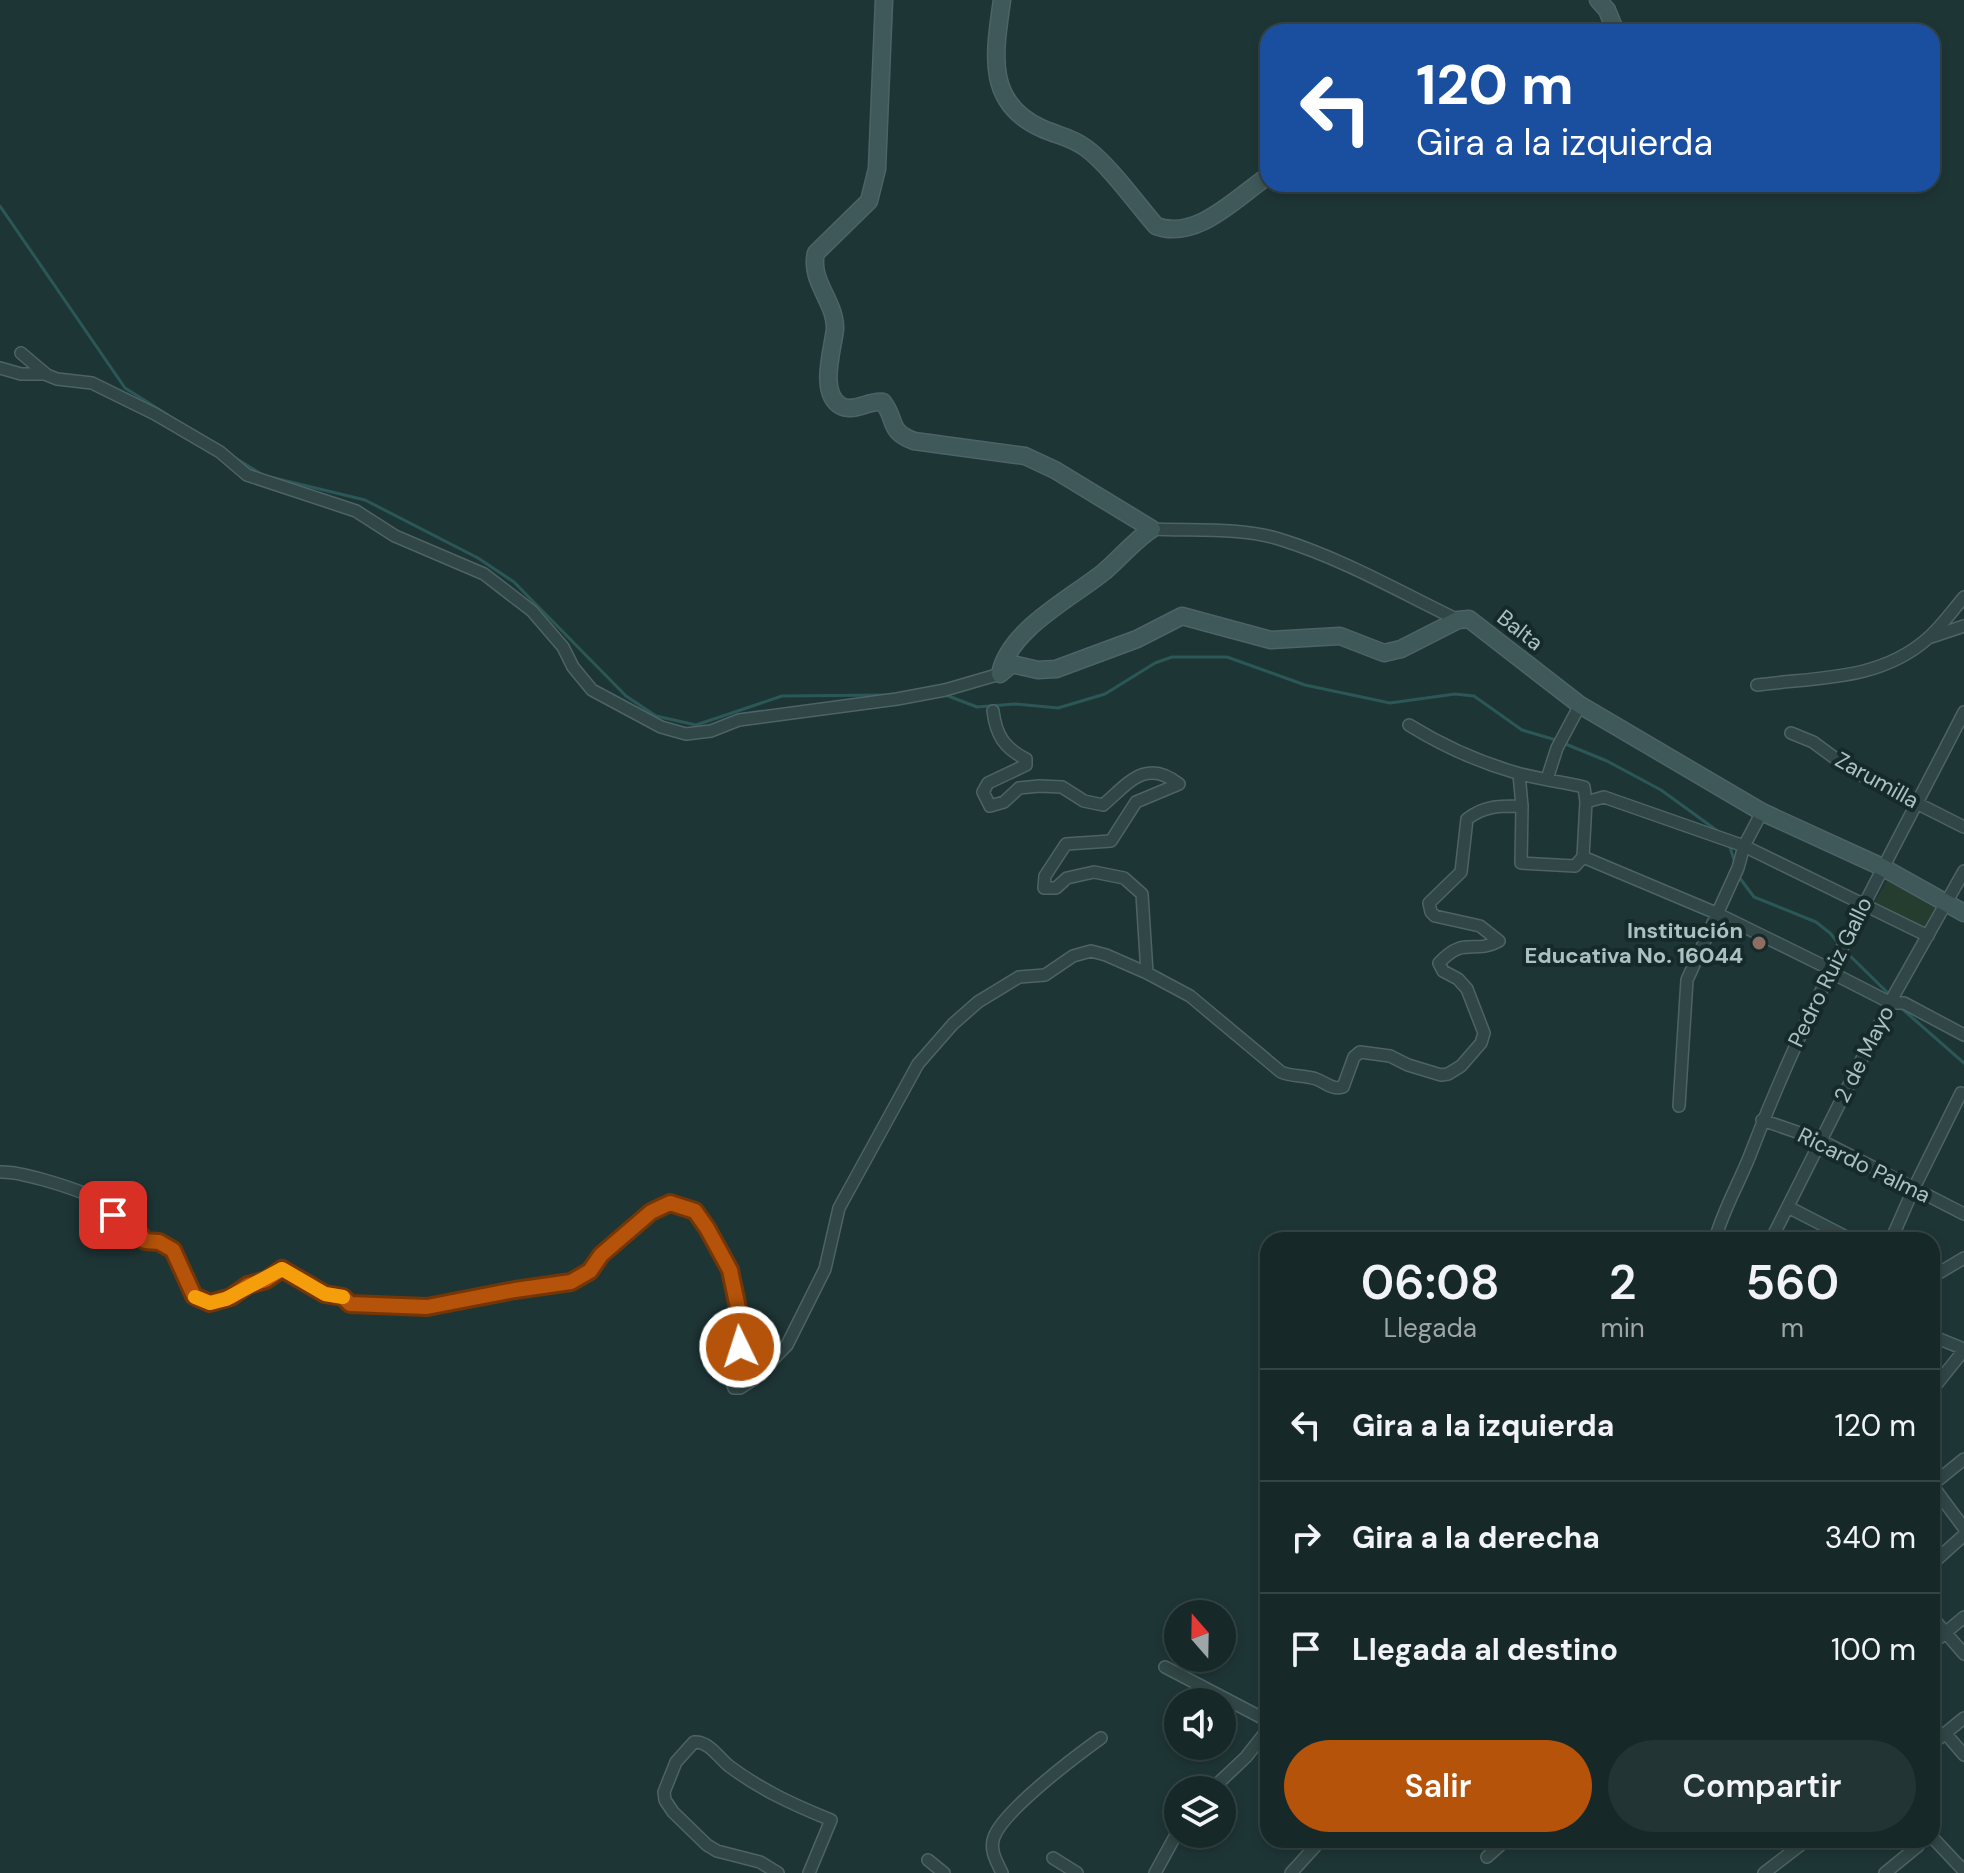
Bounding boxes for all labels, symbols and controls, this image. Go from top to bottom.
text: 120 m [1416,48,1574,121]
icon: left [1284,56,1388,160]
text: Gira a la izquierda [1416,119,1713,166]
street label: Balta [1491,603,1549,657]
street label: Zarumilla [1830,745,1924,815]
street label: Pedro Ruiz Gallo [1781,892,1879,1052]
place label: Institución Educativa No. 16044 [1524,916,1743,970]
marker: Institución Educativa No. 16044 [1750,934,1768,952]
street label: 2 de Mayo [1827,1001,1901,1107]
street label: Ricardo Palma [1793,1120,1935,1210]
pin [79,1181,147,1249]
icon: arrive [91,1193,135,1237]
text: 06:08 [1361,1251,1500,1314]
text: 2 [1609,1251,1636,1314]
text: 560 [1746,1251,1839,1314]
position arrow [698,1305,782,1389]
text: Llegada [1384,1311,1477,1345]
text: min [1600,1311,1645,1345]
text: m [1781,1311,1804,1345]
icon: left [1284,1403,1328,1447]
text: Gira a la izquierda [1352,1406,1614,1445]
text: 120 m [1834,1406,1916,1445]
icon: right [1284,1515,1328,1559]
text: Gira a la derecha [1352,1518,1600,1557]
text: 340 m [1825,1518,1916,1557]
north arrow [1164,1600,1236,1672]
map controls [1164,1600,1236,1848]
icon: arrive [1284,1627,1328,1671]
text: Llegada al destino [1352,1630,1618,1669]
text: 100 m [1831,1630,1916,1669]
button: sound [1164,1688,1236,1760]
button: Salir [1284,1740,1592,1832]
button: Compartir [1608,1740,1916,1832]
button: layers [1164,1776,1236,1848]

